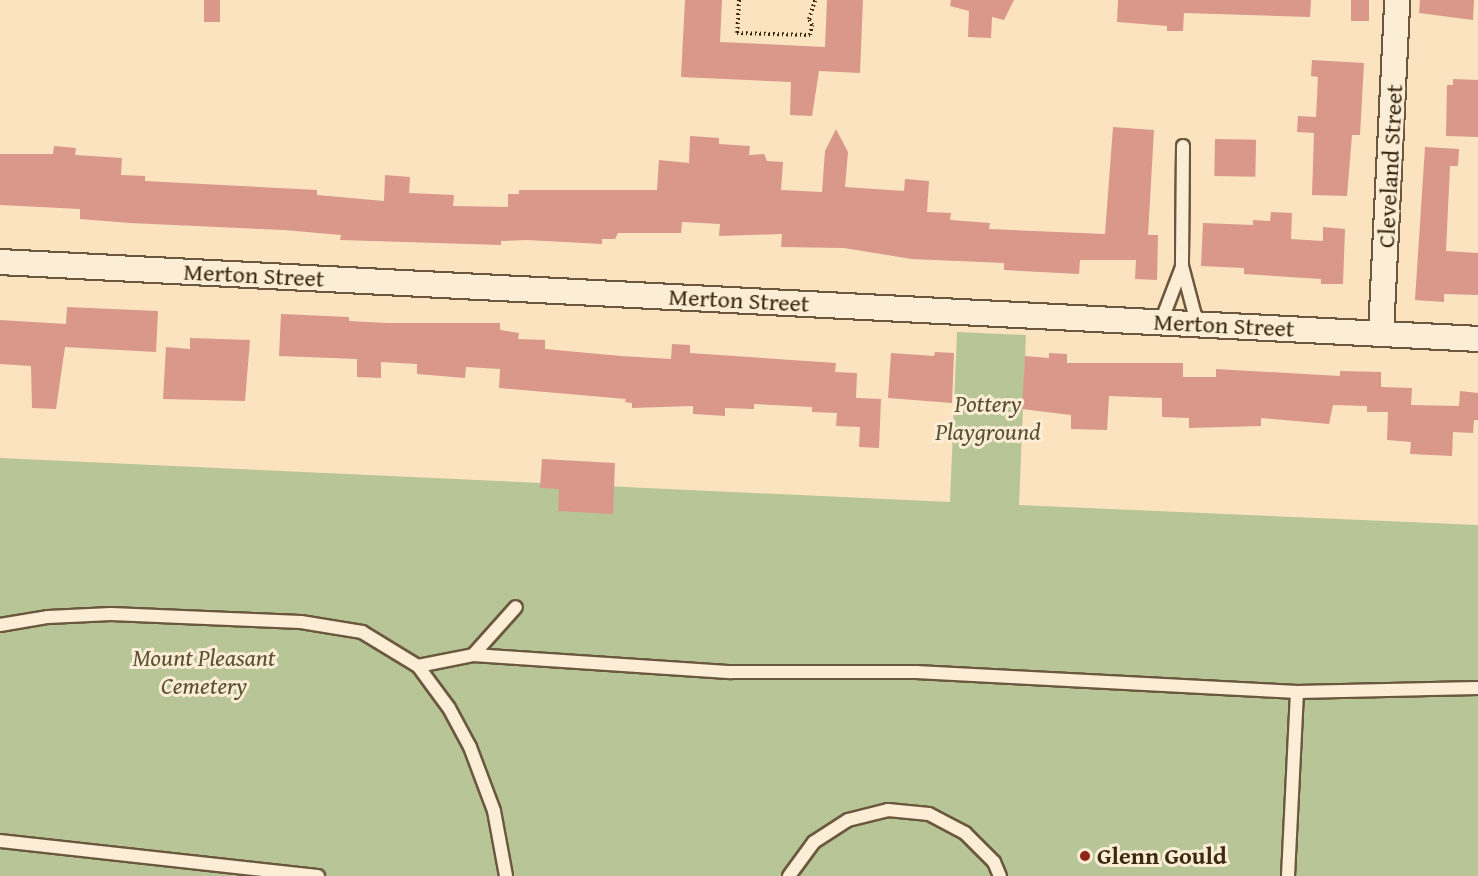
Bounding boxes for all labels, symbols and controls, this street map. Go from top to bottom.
street label: Cleveland Street [1371,83,1409,249]
street label: Merton Street [183,257,325,293]
street label: Merton Street [668,282,810,318]
street label: Merton Street [1153,307,1295,343]
park label: Pottery Playground [935,390,1041,446]
park label: Mount Pleasant Cemetery [133,644,275,700]
place label: Glenn Gould [1097,842,1227,870]
marker: Glenn Gould [1078,849,1092,863]

